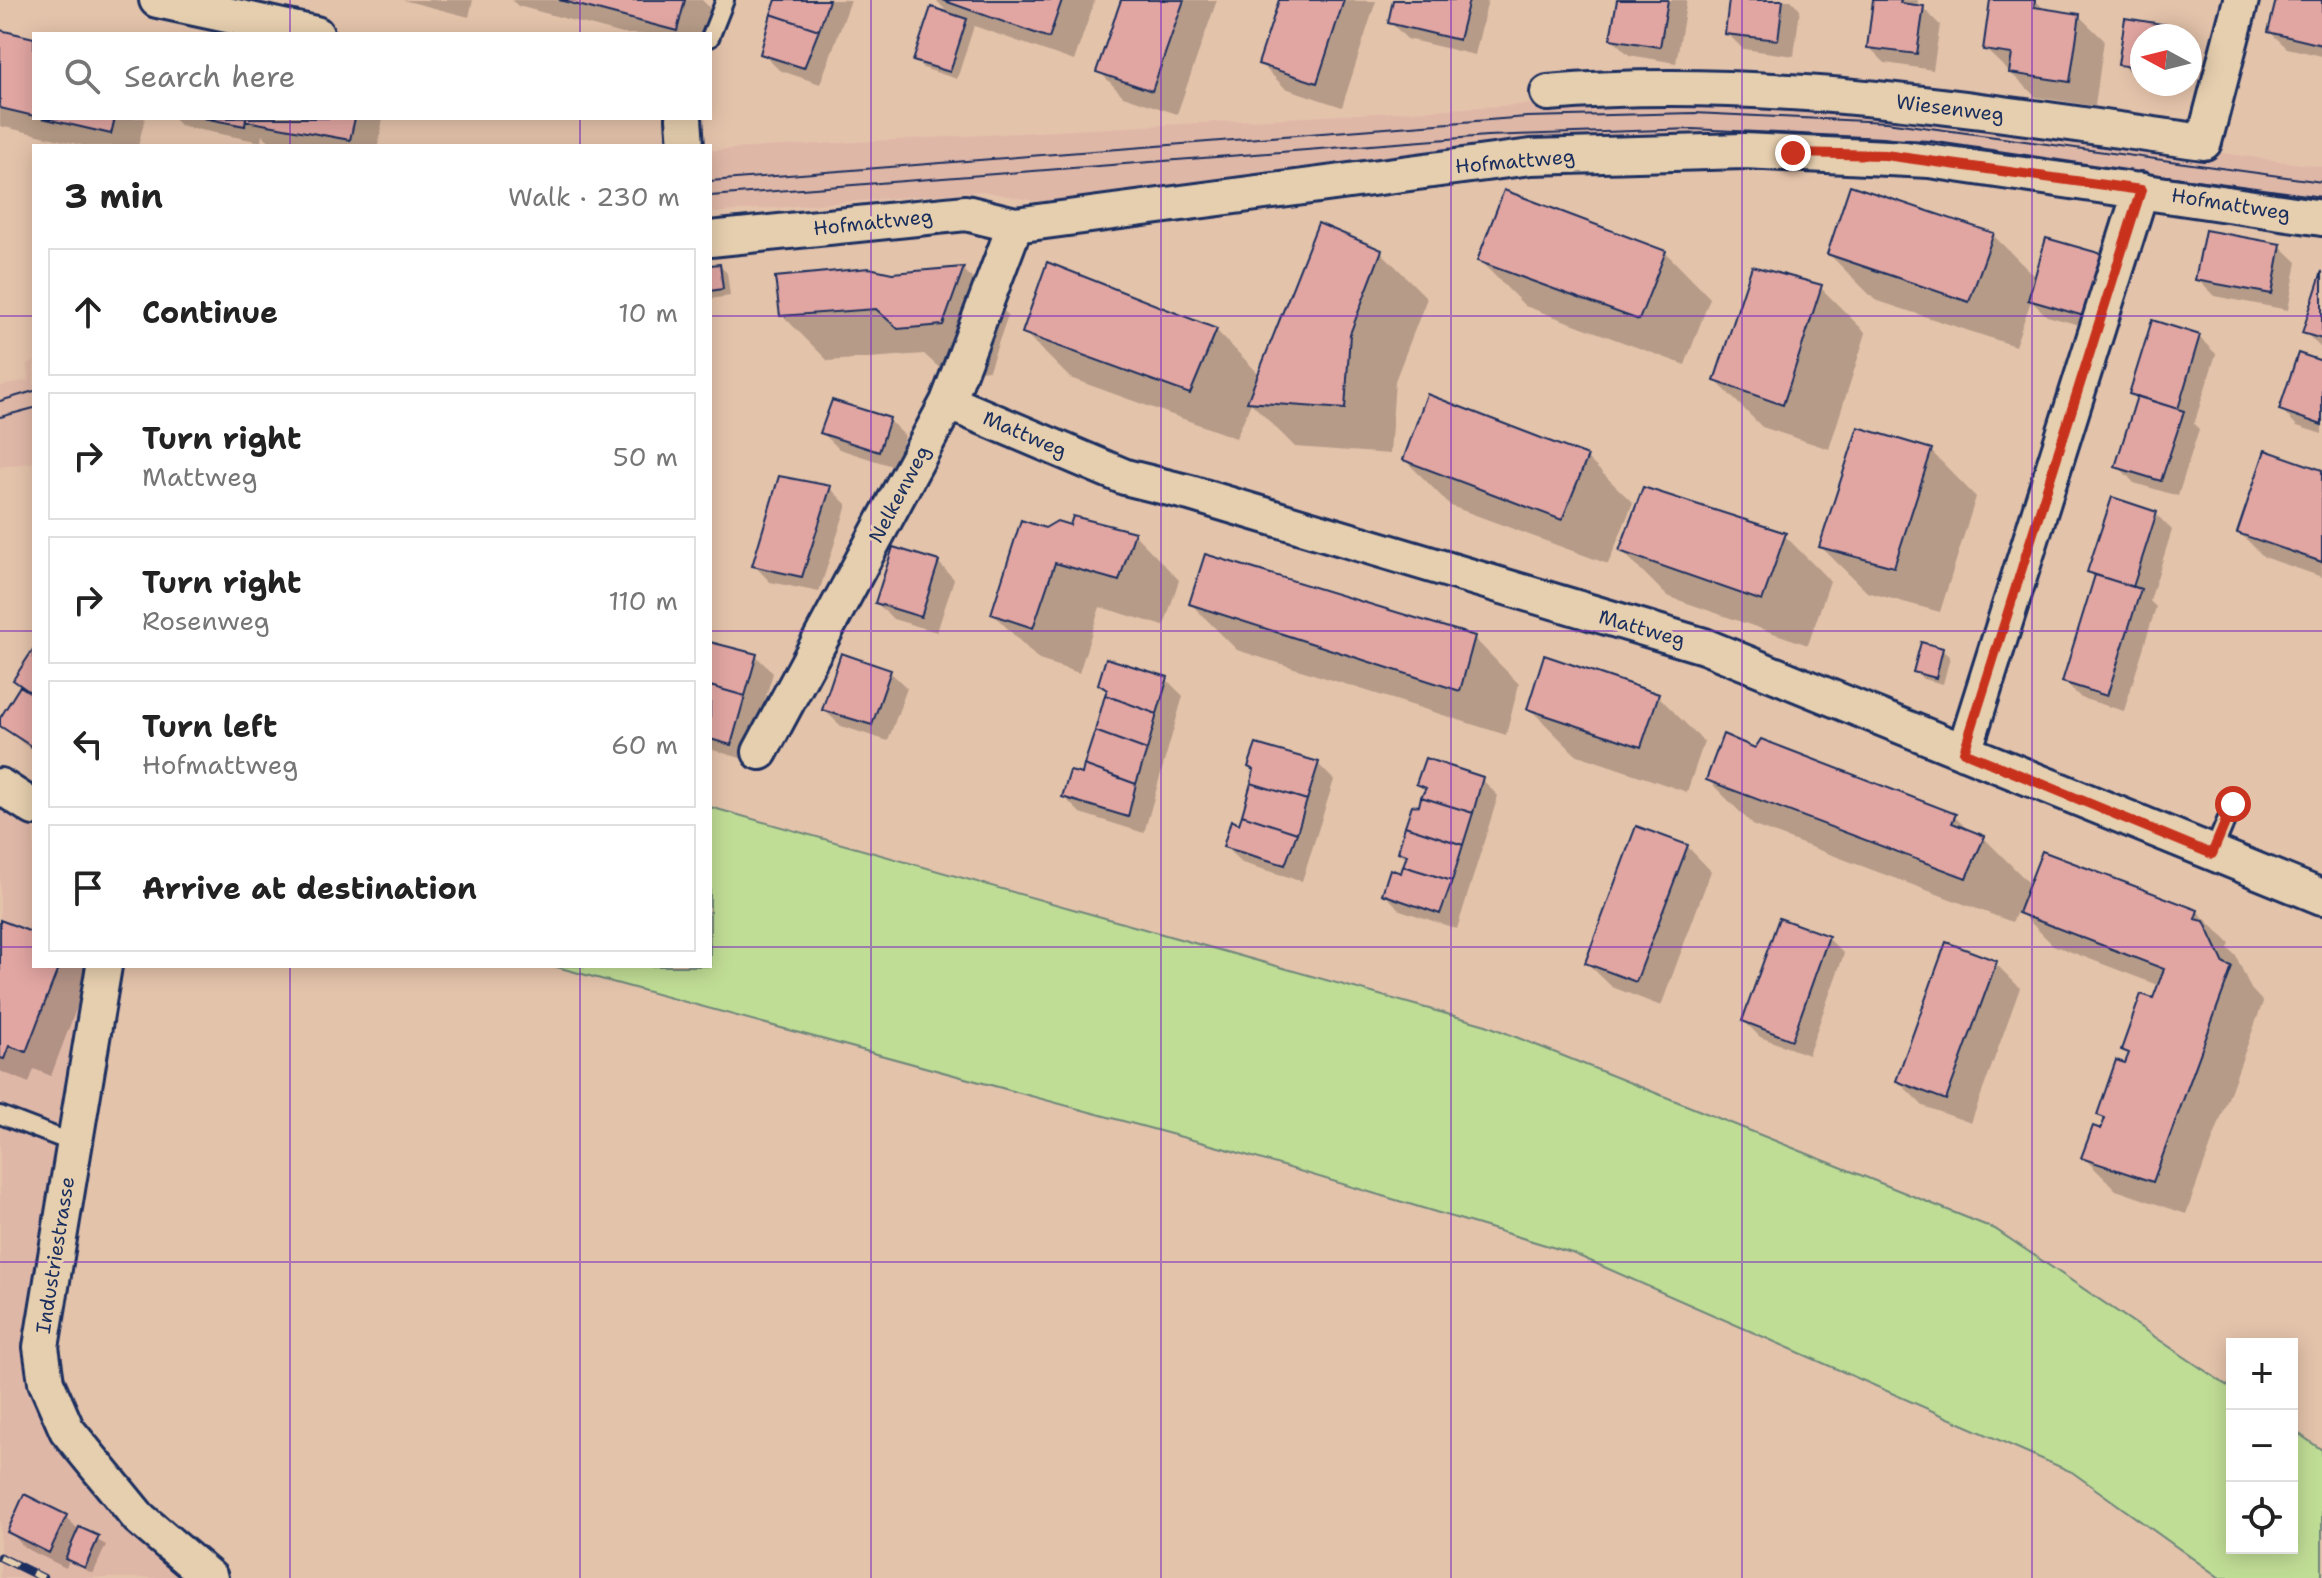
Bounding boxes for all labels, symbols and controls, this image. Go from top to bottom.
north arrow [2130,24,2202,96]
search box [32,32,712,120]
icon: search [60,54,104,98]
text: Search here [124,56,295,97]
street label: Wiesenweg [1894,88,2006,128]
route end [1775,135,1811,171]
street label: Hofmattweg [1454,143,1576,179]
text: 3 min [64,173,163,219]
text: Walk · 230 m [508,179,680,214]
street label: Hofmattweg [2170,182,2292,226]
street label: Hofmattweg [812,203,934,241]
icon: ahead [66,290,110,334]
text: Continue [142,292,278,333]
text: 10 m [618,295,678,330]
street label: Mattweg [979,405,1071,463]
text: Turn right [142,418,301,459]
icon: right [66,434,110,478]
text: 50 m [613,439,678,474]
street label: Nelkenweg [862,441,936,547]
text: Mattweg [142,459,257,494]
text: Turn right [142,562,301,603]
icon: right [66,578,110,622]
text: 110 m [608,583,678,618]
text: Rosenweg [142,603,270,638]
street label: Mattweg [1596,603,1688,653]
text: Turn left [142,706,277,747]
icon: left [66,722,110,766]
text: 60 m [611,727,678,762]
text: Hofmattweg [142,747,298,782]
route start [2215,786,2251,822]
icon: arrive [66,866,110,910]
text: Arrive at destination [142,868,477,909]
street label: Industriestrasse [30,1175,80,1335]
map controls [2226,1338,2298,1554]
button: + [2226,1338,2298,1410]
button: − [2226,1410,2298,1482]
button: locate [2226,1482,2298,1554]

